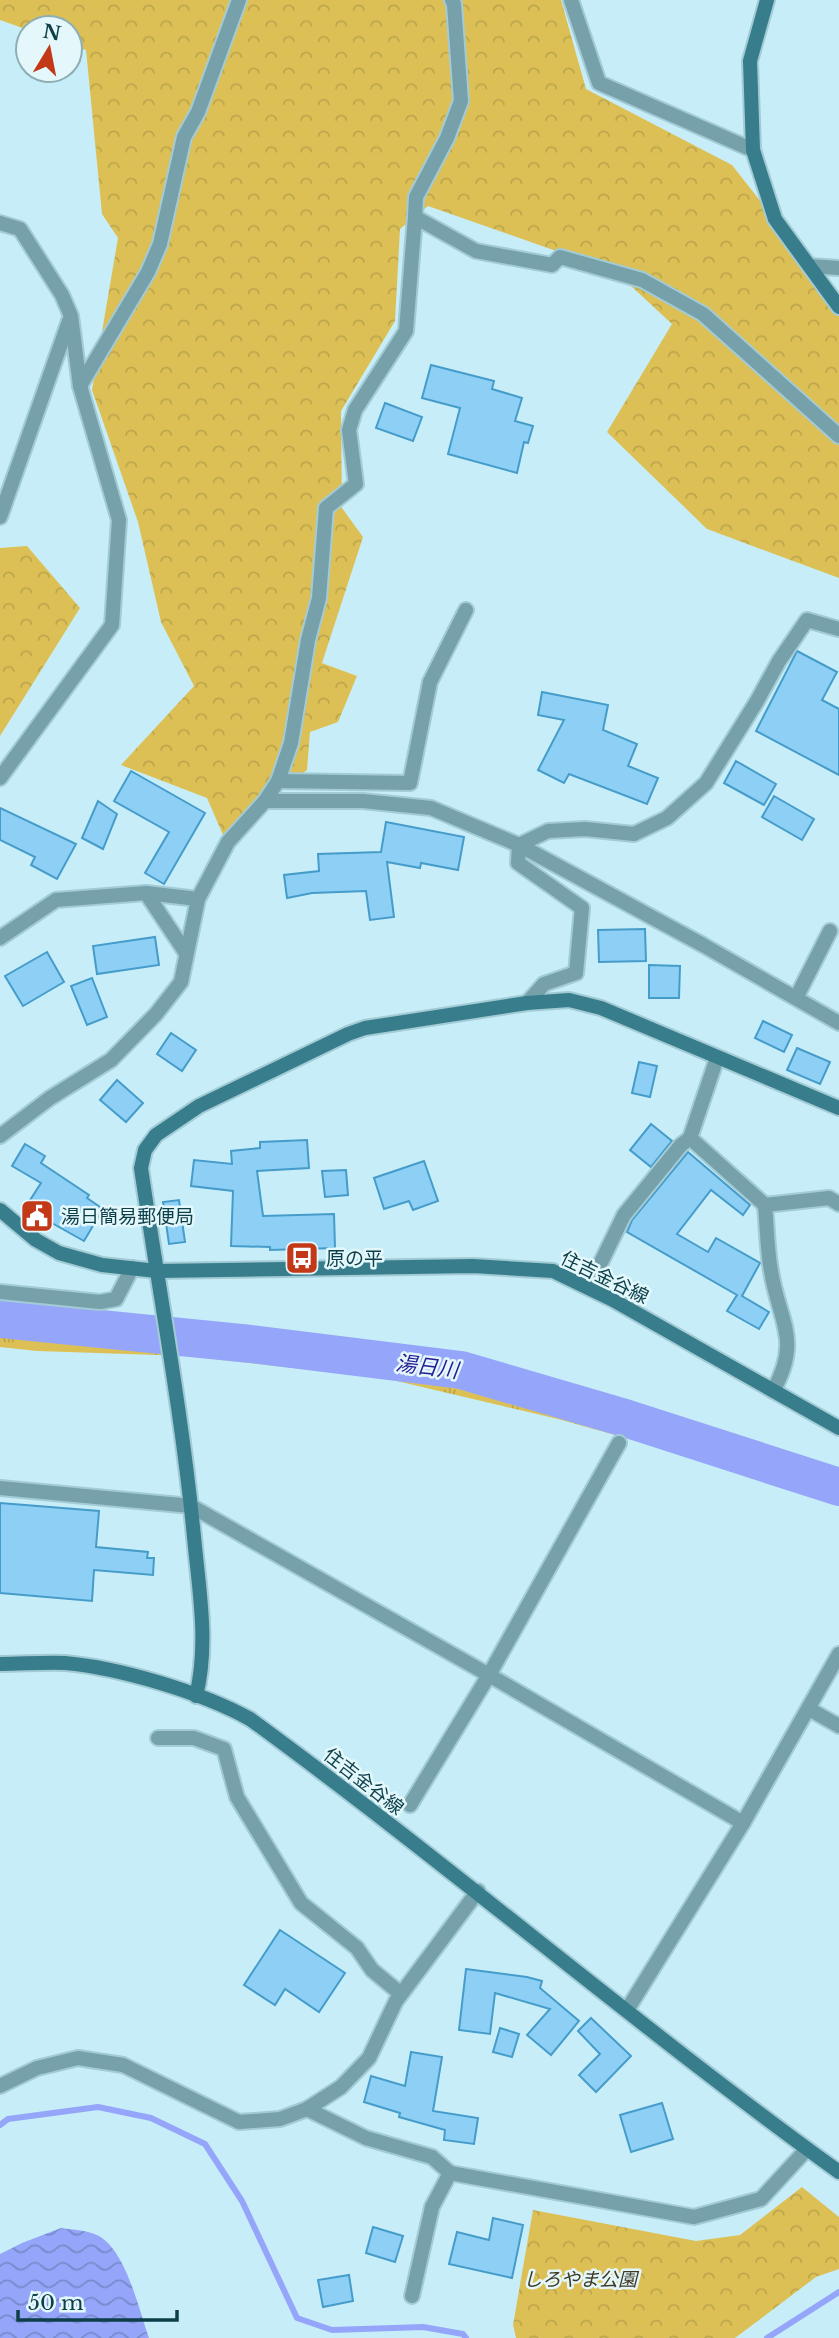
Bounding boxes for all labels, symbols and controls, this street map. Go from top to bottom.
north arrow [14,14,84,84]
text: N [41,20,63,46]
public building icon: 湯日簡易郵便局 [18,1197,56,1235]
place label: 湯日簡易郵便局 [61,1205,194,1228]
bus stop icon: 原の平 [283,1239,321,1277]
street label: 住吉金谷線 [557,1246,653,1309]
place label: 原の平 [326,1247,383,1270]
water label: 湯日川 [394,1350,462,1384]
street label: 住吉金谷線 [319,1743,408,1820]
park label: しろやま公園 [523,2268,640,2291]
scale bar [18,2278,177,2322]
text: 50 m [28,2290,84,2316]

